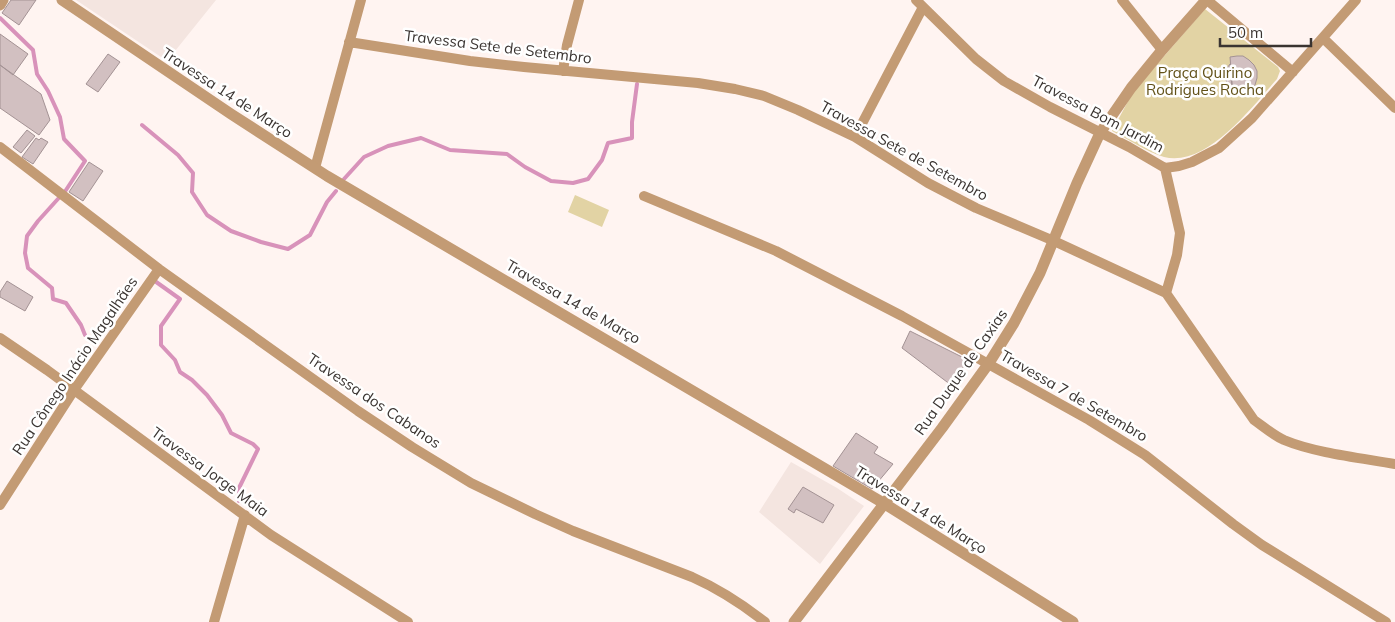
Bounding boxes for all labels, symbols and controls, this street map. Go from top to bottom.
scale bar [1220,15,1311,47]
text: 50 m [1228,23,1263,42]
street label: Travessa Sete de Setembro [403,26,593,67]
street label: Travessa 14 de Março [158,43,296,142]
park label: Praça Quirino Rodrigues Rocha [1146,63,1264,99]
street label: Travessa Bom Jardim [1029,71,1168,156]
street label: Travessa Sete de Setembro [817,96,991,205]
street label: Travessa 14 de Março [503,255,644,348]
street label: Rua Cônego Inácio Magalhães [8,273,141,458]
street label: Rua Duque de Caxias [910,305,1011,438]
street label: Travessa 7 de Setembro [997,346,1151,446]
street label: Travessa dos Cabanos [304,349,445,452]
street label: Travessa Jorge Maia [148,423,273,521]
street label: Travessa 14 de Março [852,461,991,558]

